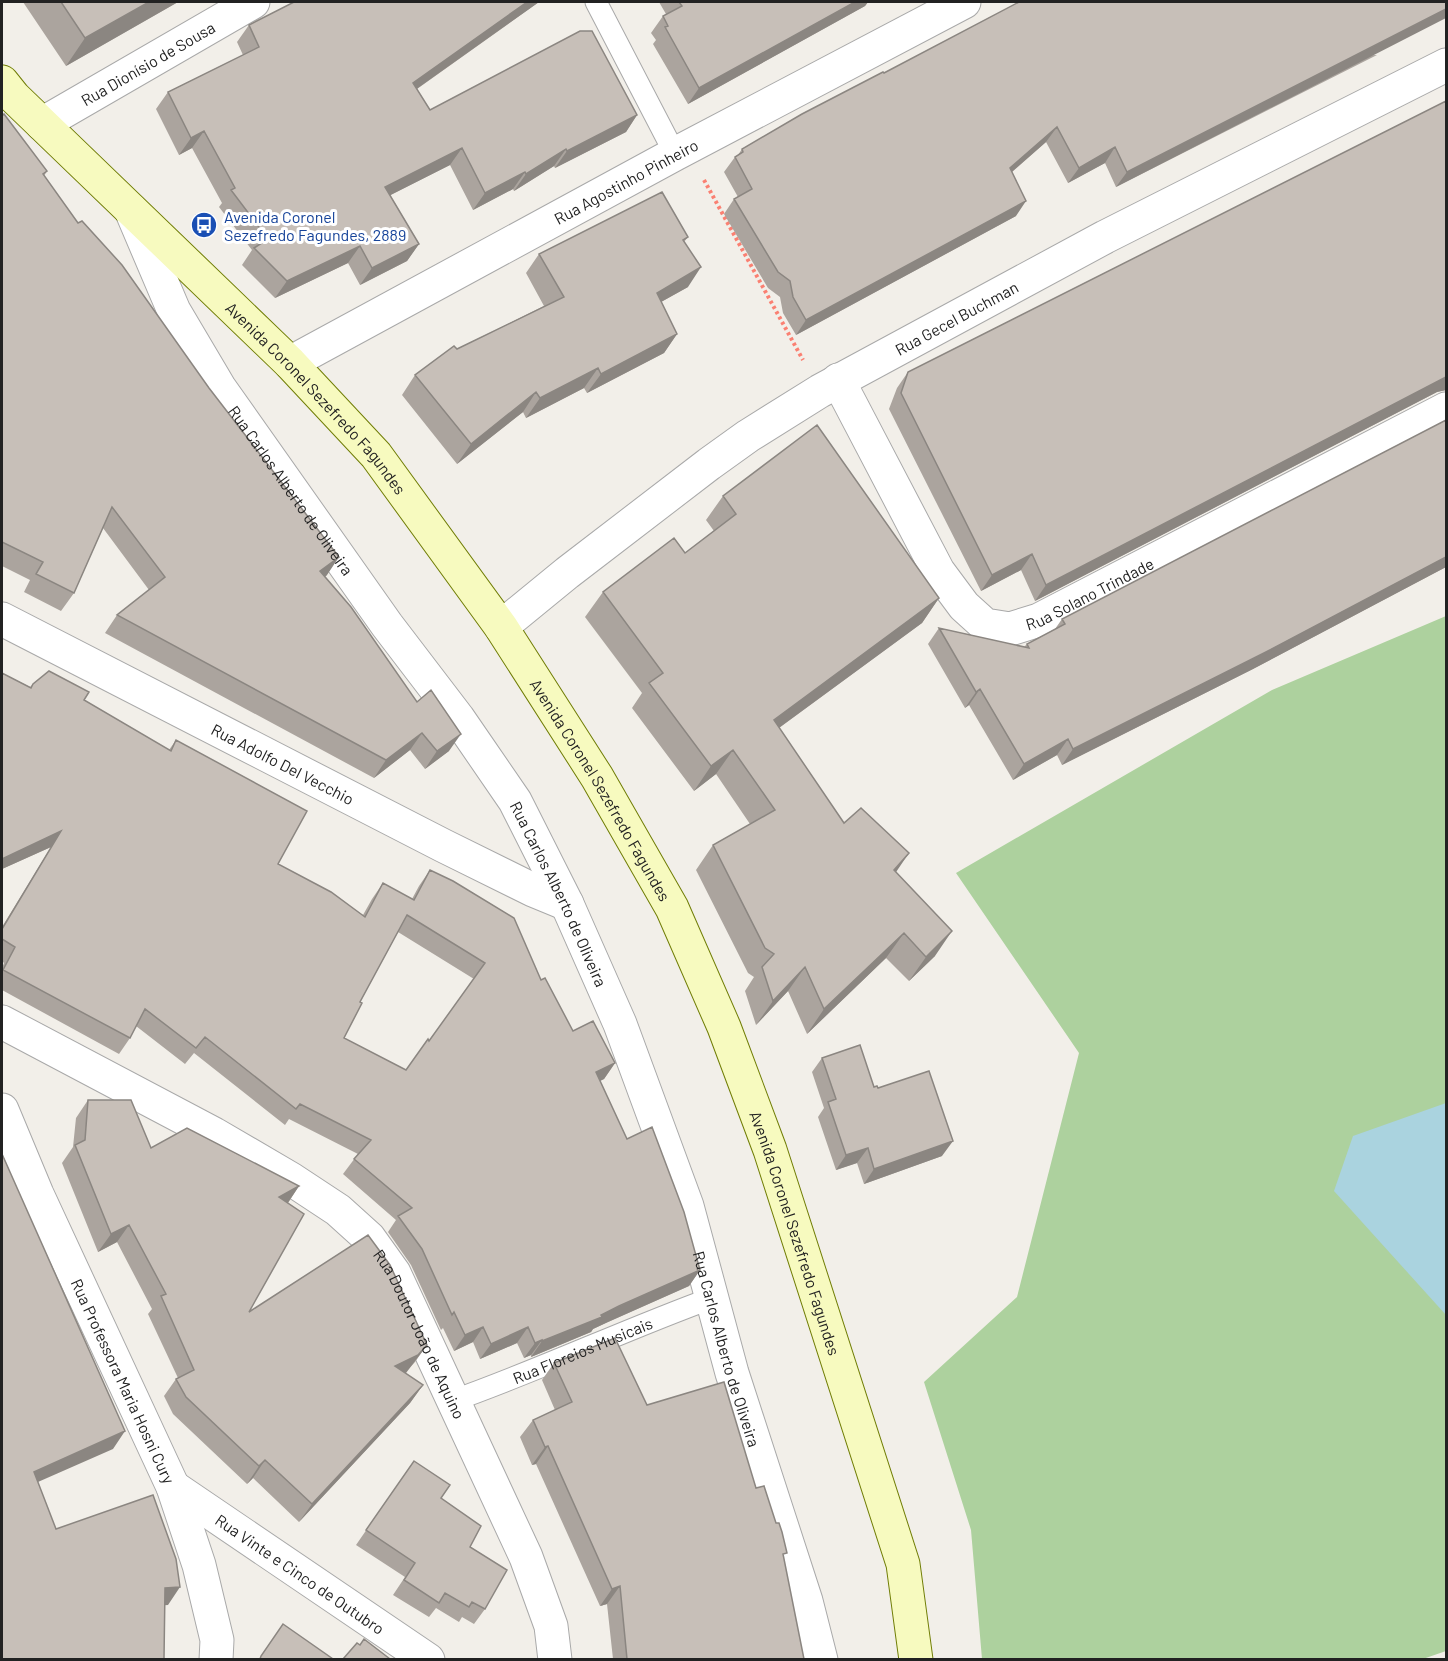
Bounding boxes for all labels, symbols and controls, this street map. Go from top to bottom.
street label: Rua Dionísio de Sousa [77,17,218,109]
street label: Rua Agostinho Pinheiro [550,134,701,227]
place label: Avenida Coronel Sezefredo Fagundes, 2889 [224,207,406,244]
bus stop icon: Avenida Coronel Sezefredo Fagundes, 2889 [189,210,219,240]
street label: Rua Gecel Buchman [891,276,1021,358]
street label: Avenida Coronel Sezefredo Fagundes [222,297,411,498]
street label: Rua Carlos Alberto de Oliveira [225,401,358,578]
street label: Rua Solano Trindade [1023,553,1156,633]
street label: Avenida Coronel Sezefredo Fagundes [527,675,675,904]
street label: Rua Adolfo Del Vecchio [209,719,358,808]
street label: Rua Carlos Alberto de Oliveira [507,798,612,989]
street label: Avenida Coronel Sezefredo Fagundes [747,1108,845,1357]
street label: Rua Doutor João de Aquino [370,1245,470,1422]
street label: Rua Carlos Alberto de Oliveira [690,1249,765,1449]
street label: Rua Professora Maria Hosni Cury [68,1275,180,1487]
street label: Rua Floreios Musicais [510,1313,655,1387]
street label: Rua Vinte e Cinco de Outubro [212,1509,389,1638]

